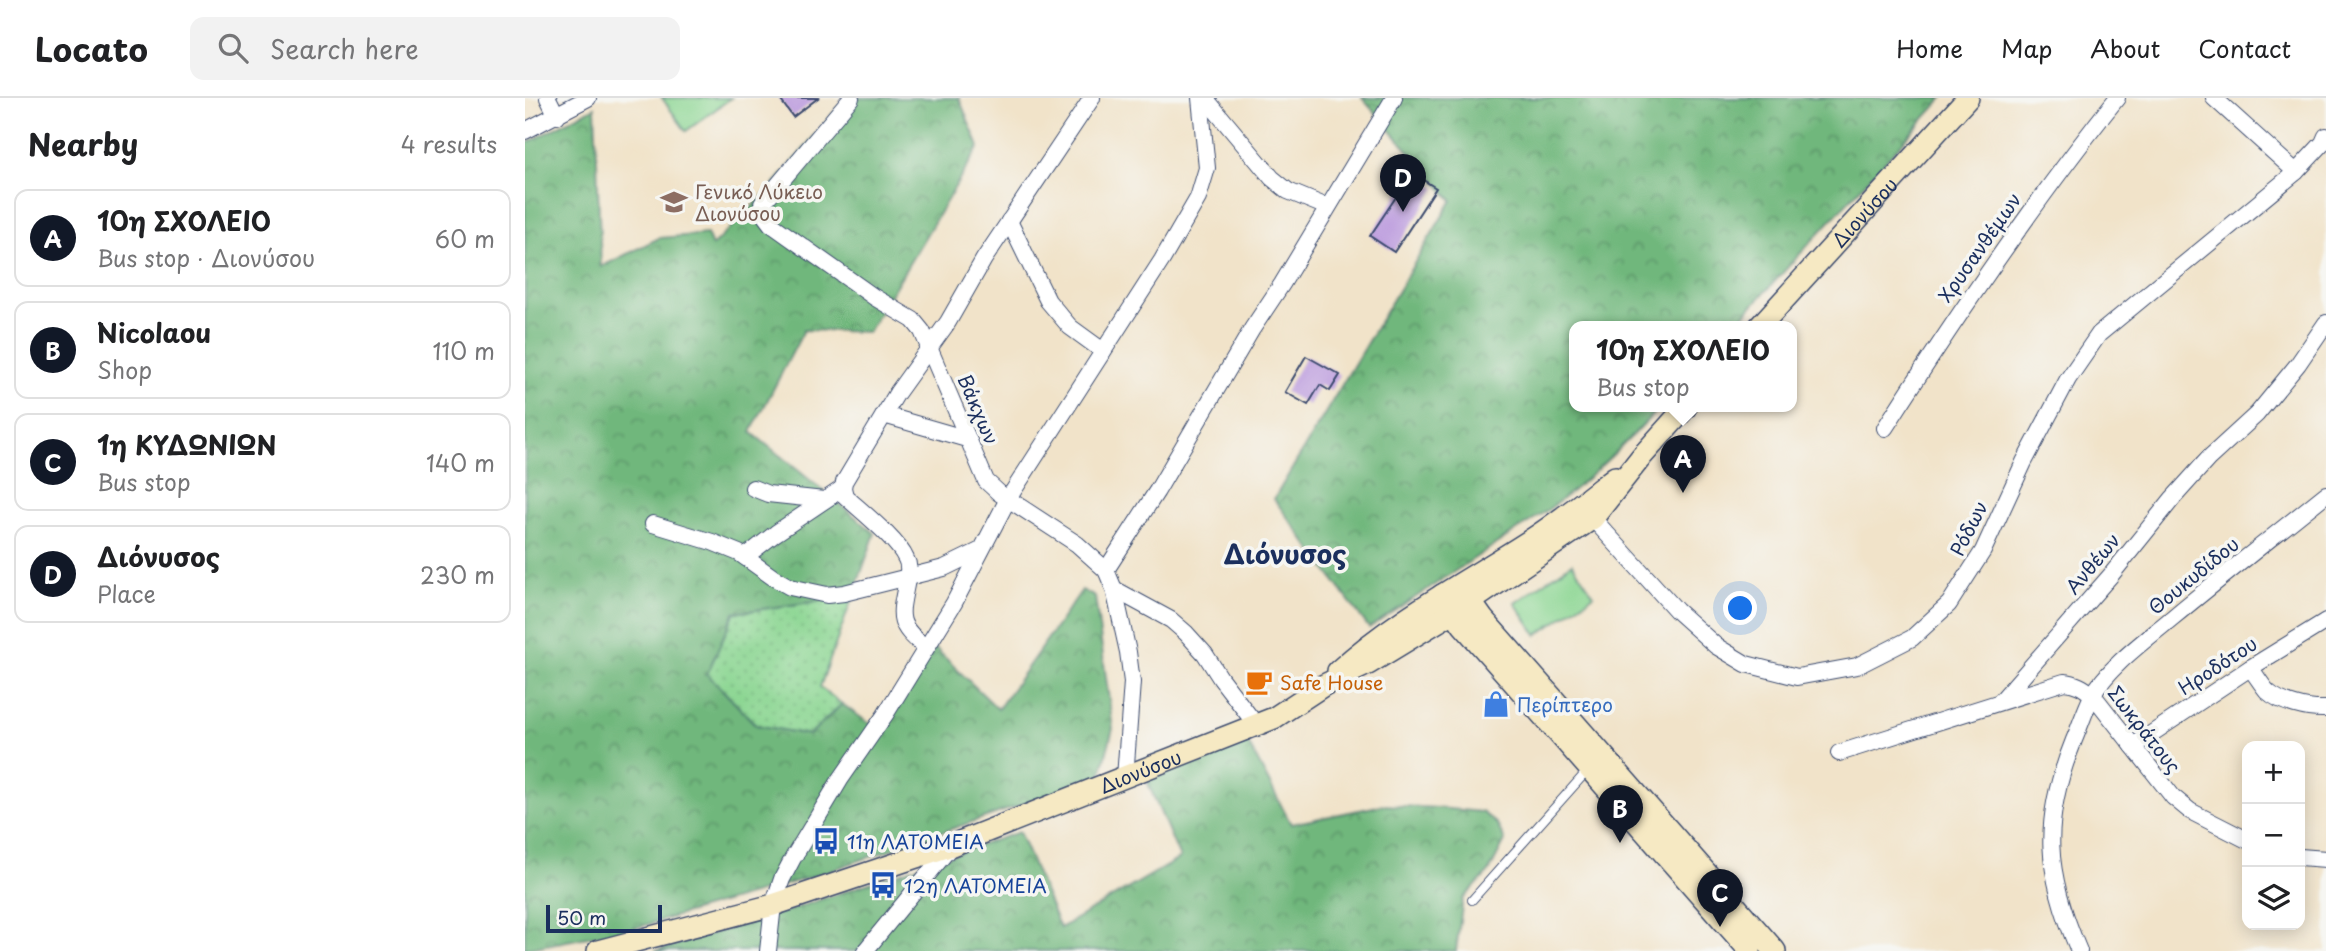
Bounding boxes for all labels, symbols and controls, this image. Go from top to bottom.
search box [190,17,680,80]
text: Locato [35,23,148,73]
icon: search [214,29,252,67]
text: Search here [270,29,419,68]
text: Home [1896,30,1963,66]
text: Map [2001,30,2052,66]
text: About [2090,30,2160,66]
text: Contact [2198,30,2291,66]
text: Nearby [28,121,138,166]
text: 4 results [401,126,497,161]
pin: D [1380,154,1426,212]
street label: Διονύσου [1825,171,1903,253]
place label: Γενικό Λύκειο Διονύσου [695,177,823,227]
school or university icon: Γενικό Λύκειο Διονύσου [659,187,689,217]
street label: Χρυσανθέμων [1931,187,2027,307]
text: 10η ΣΧΟΛΕΙΟ [97,201,271,240]
text: A [44,221,62,256]
text: 60 m [435,221,495,256]
text: Bus stop · Διονύσου [97,240,315,275]
text: Nicolaou [97,313,211,352]
popup [1569,321,1797,412]
text: 10η ΣΧΟΛΕΙΟ [1596,330,1770,369]
text: B [45,333,61,368]
text: 110 m [433,333,495,368]
text: Shop [97,352,152,387]
text: Bus stop [1596,369,1690,404]
street label: Βάκχων [952,370,1006,448]
text: 1η ΚΥΔΩΝΙΩΝ [97,425,276,464]
pin: A [1660,435,1706,493]
text: C [44,445,62,480]
text: 140 m [426,445,495,480]
text: Bus stop [97,464,191,499]
street label: Ρόδων [1942,496,1994,560]
street label: Ανθέων [2058,526,2126,600]
street label: Θουκυδίδου [2142,530,2244,620]
district label: Διόνυσος [1224,534,1346,573]
text: Διόνυσος [97,537,220,576]
text: D [44,557,62,592]
text: 230 m [420,557,495,592]
text: Place [97,576,156,611]
your location [1723,591,1757,625]
street label: Ηροδότου [2172,629,2262,701]
cafe icon: Safe House [1244,667,1274,697]
place label: Safe House [1280,668,1383,696]
street label: Σωκράτους [2102,679,2188,779]
shop icon: Περίπτερο [1481,689,1511,719]
place label: Περίπτερο [1517,690,1613,718]
map controls [2242,741,2305,930]
button: + [2242,741,2305,804]
street label: Διονύσου [1095,742,1185,800]
pin: B [1597,785,1643,843]
button: − [2242,804,2305,867]
bus stop icon: 11η ΛΑΤΟΜΕΙΑ [811,826,841,856]
place label: 11η ΛΑΤΟΜΕΙΑ [847,827,984,855]
button: layers [2242,867,2305,930]
pin: C [1697,869,1743,927]
bus stop icon: 12η ΛΑΤΟΜΕΙΑ [868,870,898,900]
place label: 12η ΛΑΤΟΜΕΙΑ [904,871,1047,899]
scale bar [546,902,661,934]
text: 50 m [557,903,606,931]

